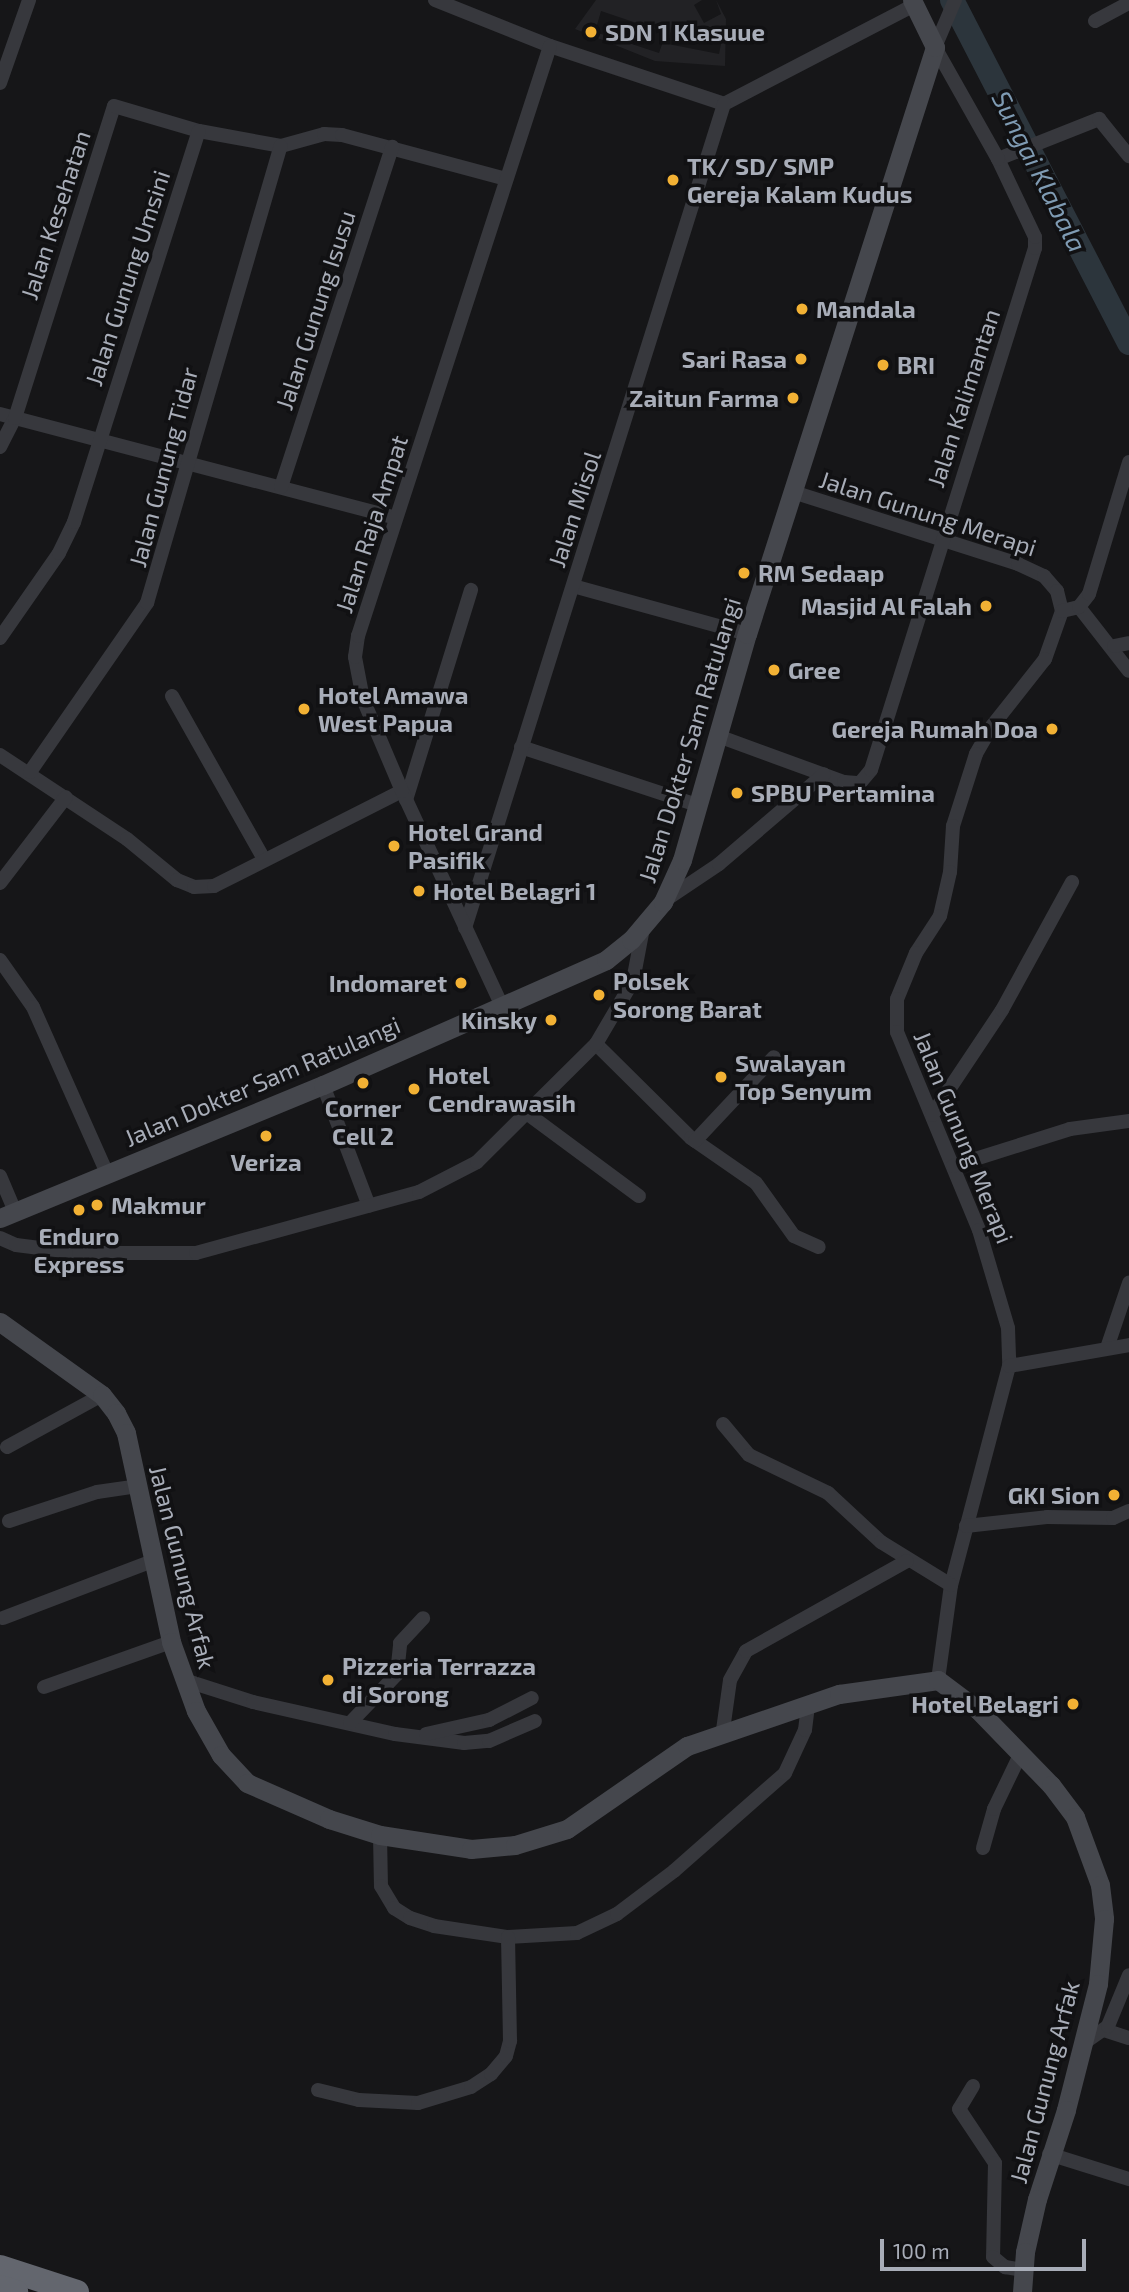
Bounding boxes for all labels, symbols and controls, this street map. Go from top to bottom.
place label: SDN 1 Klasuue [605,18,765,46]
marker: SDN 1 Klasuue [583,24,599,40]
water label: Sungai Klabala [986,85,1094,257]
street label: Jalan Kesehatan [14,127,96,303]
place label: TK/ SD/ SMP Gereja Kalam Kudus [687,152,913,208]
street label: Jalan Gunung Umsini [79,167,175,389]
marker: TK/ SD/ SMP Gereja Kalam Kudus [665,172,681,188]
street label: Jalan Gunung Isusu [269,207,361,413]
place label: Mandala [816,295,916,323]
marker: Mandala [794,301,810,317]
street label: Jalan Kalimantan [921,305,1005,491]
place label: Sari Rasa [682,345,787,373]
marker: Sari Rasa [793,351,809,367]
place label: BRI [897,351,935,379]
marker: BRI [875,357,891,373]
street label: Jalan Gunung Tidar [122,364,204,570]
place label: Zaitun Farma [629,384,779,412]
marker: Zaitun Farma [785,390,801,406]
street label: Jalan Raja Ampat [329,431,413,617]
street label: Jalan Misol [542,447,606,571]
street label: Jalan Gunung Merapi [816,464,1040,562]
place label: RM Sedaap [758,559,884,587]
marker: RM Sedaap [736,565,752,581]
place label: Masjid Al Falah [800,592,972,620]
street label: Jalan Dokter Sam Ratulangi [632,594,746,886]
marker: Masjid Al Falah [978,598,994,614]
place label: Gree [788,656,841,684]
marker: Gree [766,662,782,678]
place label: Hotel Amawa West Papua [318,681,470,737]
marker: Hotel Amawa West Papua [296,701,312,717]
place label: Gereja Rumah Doa [831,715,1038,743]
marker: Gereja Rumah Doa [1044,721,1060,737]
place label: SPBU Pertamina [751,779,935,807]
marker: SPBU Pertamina [729,785,745,801]
place label: Hotel Grand Pasifik [408,818,543,874]
marker: Hotel Grand Pasifik [386,838,402,854]
place label: Hotel Belagri 1 [433,877,597,905]
marker: Hotel Belagri 1 [411,883,427,899]
place label: Polsek Sorong Barat [613,967,762,1023]
place label: Indomaret [329,969,447,997]
marker: Indomaret [453,975,469,991]
marker: Polsek Sorong Barat [591,987,607,1003]
place label: Kinsky [461,1006,537,1034]
street label: Jalan Dokter Sam Ratulangi [120,1010,404,1152]
marker: Kinsky [543,1012,559,1028]
street label: Jalan Gunung Merapi [908,1027,1020,1247]
place label: Swalayan Top Senyum [735,1049,872,1105]
place label: Hotel Cendrawasih [428,1061,576,1117]
marker: Swalayan Top Senyum [713,1069,729,1085]
marker: Corner Cell 2 [355,1075,371,1091]
marker: Hotel Cendrawasih [406,1081,422,1097]
place label: Corner Cell 2 [325,1094,401,1150]
marker: Veriza [258,1128,274,1144]
place label: Veriza [230,1148,302,1176]
place label: Makmur [111,1191,206,1219]
marker: Makmur [89,1197,105,1213]
marker: Enduro Express [71,1202,87,1218]
place label: Enduro Express [34,1222,124,1278]
street label: Jalan Gunung Arfak [144,1462,222,1672]
place label: GKI Sion [1008,1481,1100,1509]
marker: GKI Sion [1106,1487,1122,1503]
place label: Pizzeria Terrazza di Sorong [342,1652,537,1708]
marker: Pizzeria Terrazza di Sorong [320,1672,336,1688]
place label: Hotel Belagri [911,1690,1059,1718]
marker: Hotel Belagri [1065,1696,1081,1712]
street label: Jalan Gunung Arfak [1003,1977,1085,2187]
scale bar [884,2226,1090,2270]
text: 100 m [893,2238,950,2263]

